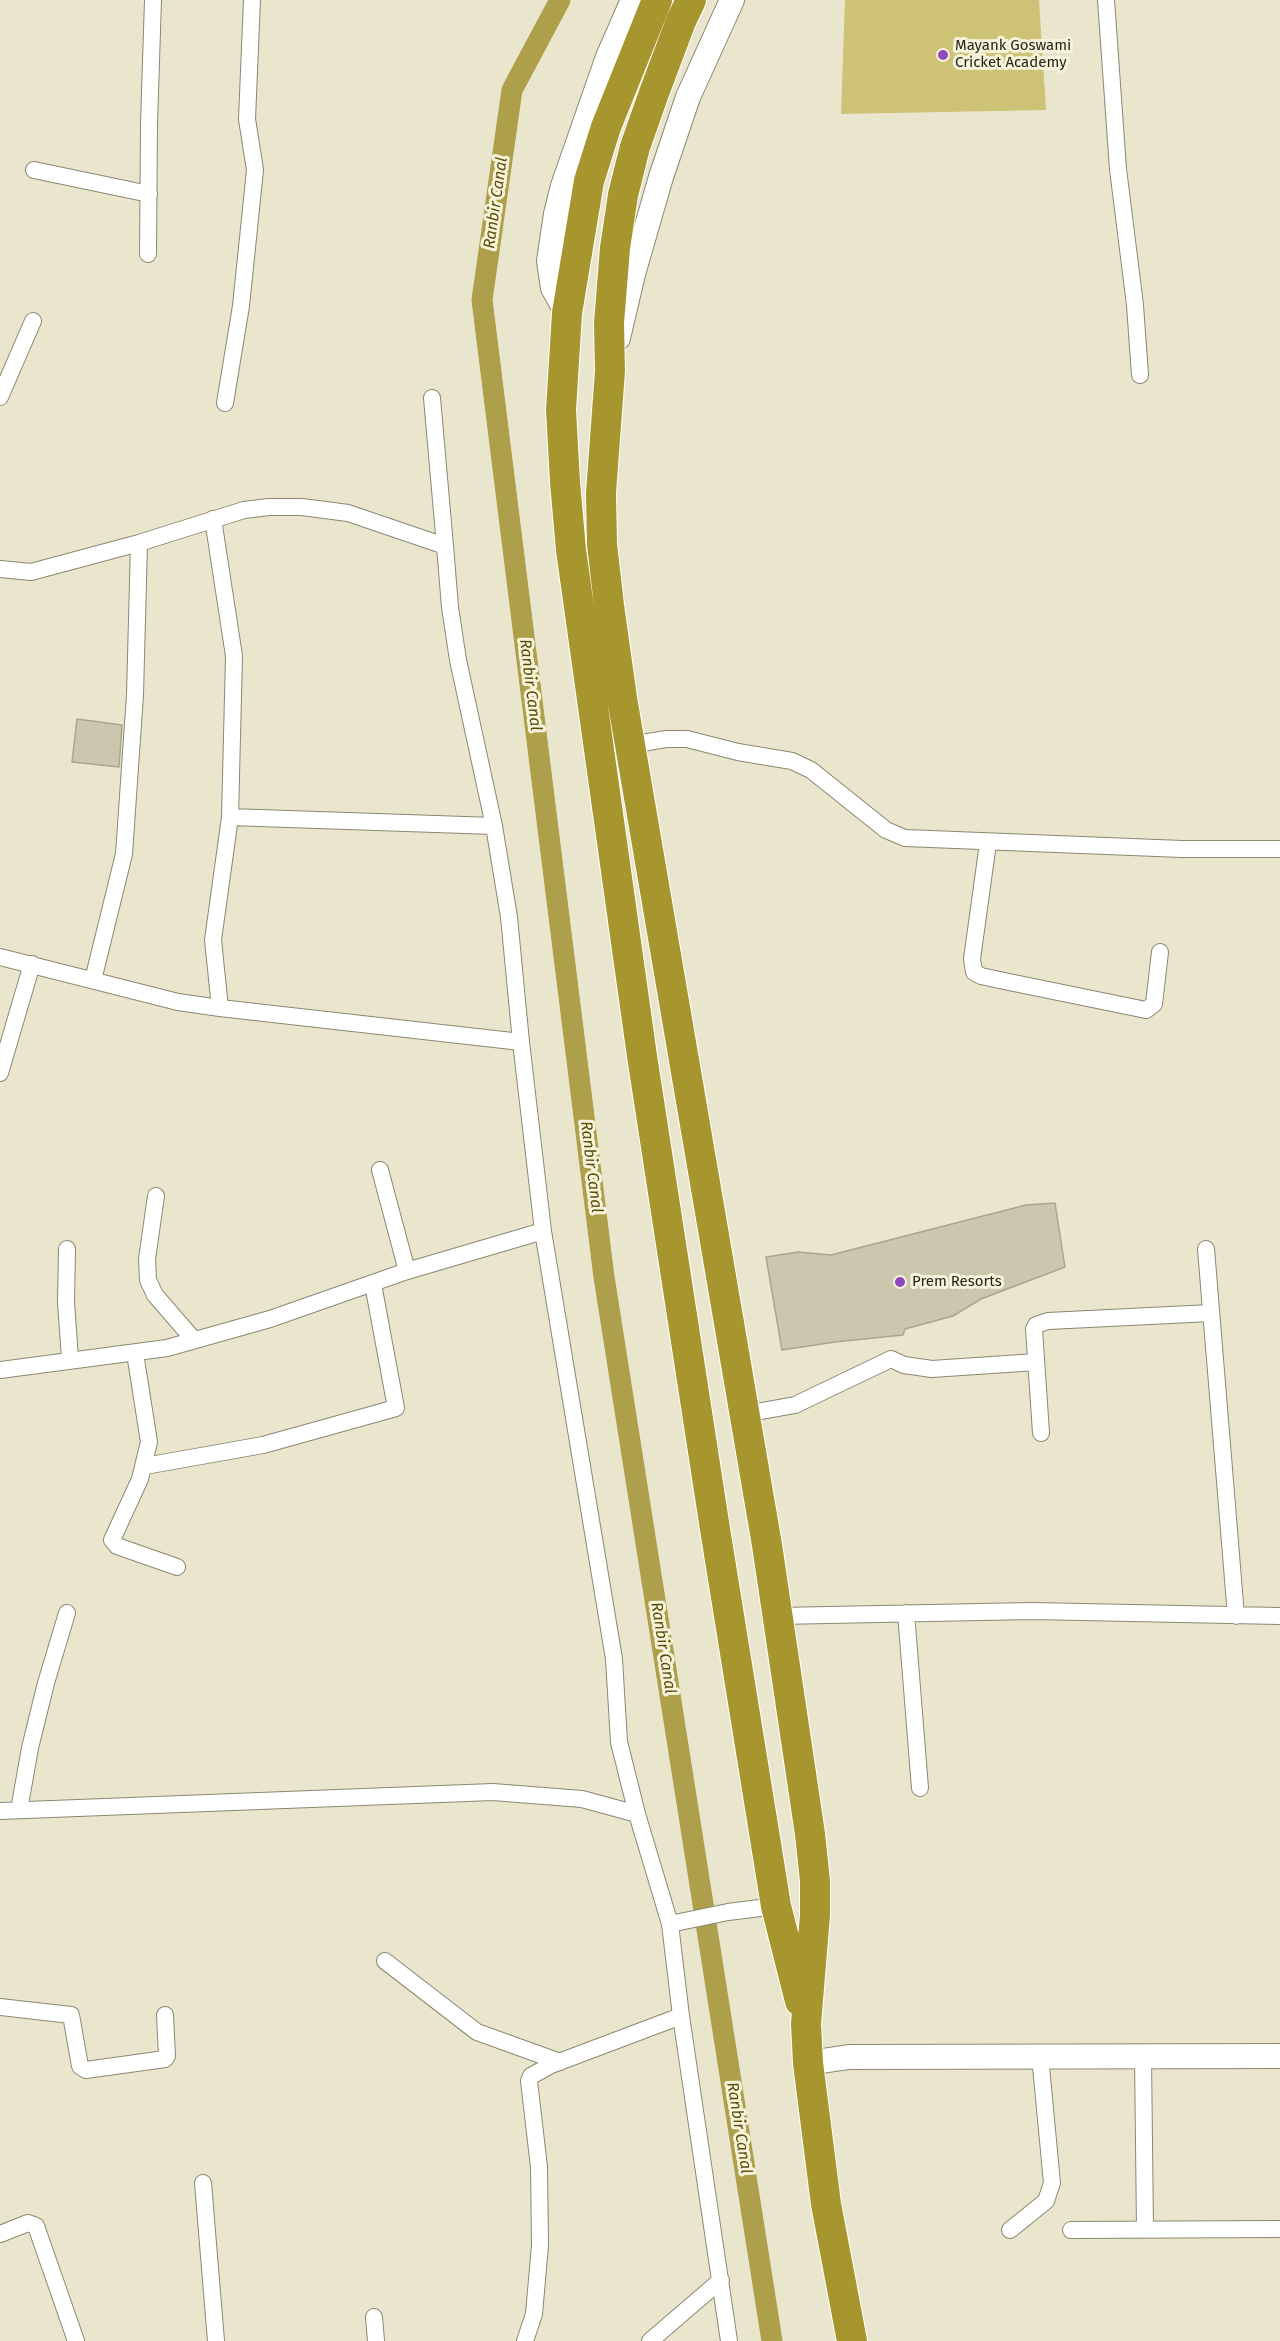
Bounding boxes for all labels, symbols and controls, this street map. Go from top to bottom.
place label: Mayank Goswami Cricket Academy [955,37,1071,72]
marker: Mayank Goswami Cricket Academy [936,48,950,62]
water label: Ranbir Canal [480,156,512,250]
water label: Ranbir Canal [515,638,545,732]
water label: Ranbir Canal [576,1120,606,1214]
place label: Prem Resorts [912,1273,1002,1291]
marker: Prem Resorts [893,1275,907,1289]
water label: Ranbir Canal [646,1601,680,1695]
water label: Ranbir Canal [722,2081,756,2175]

